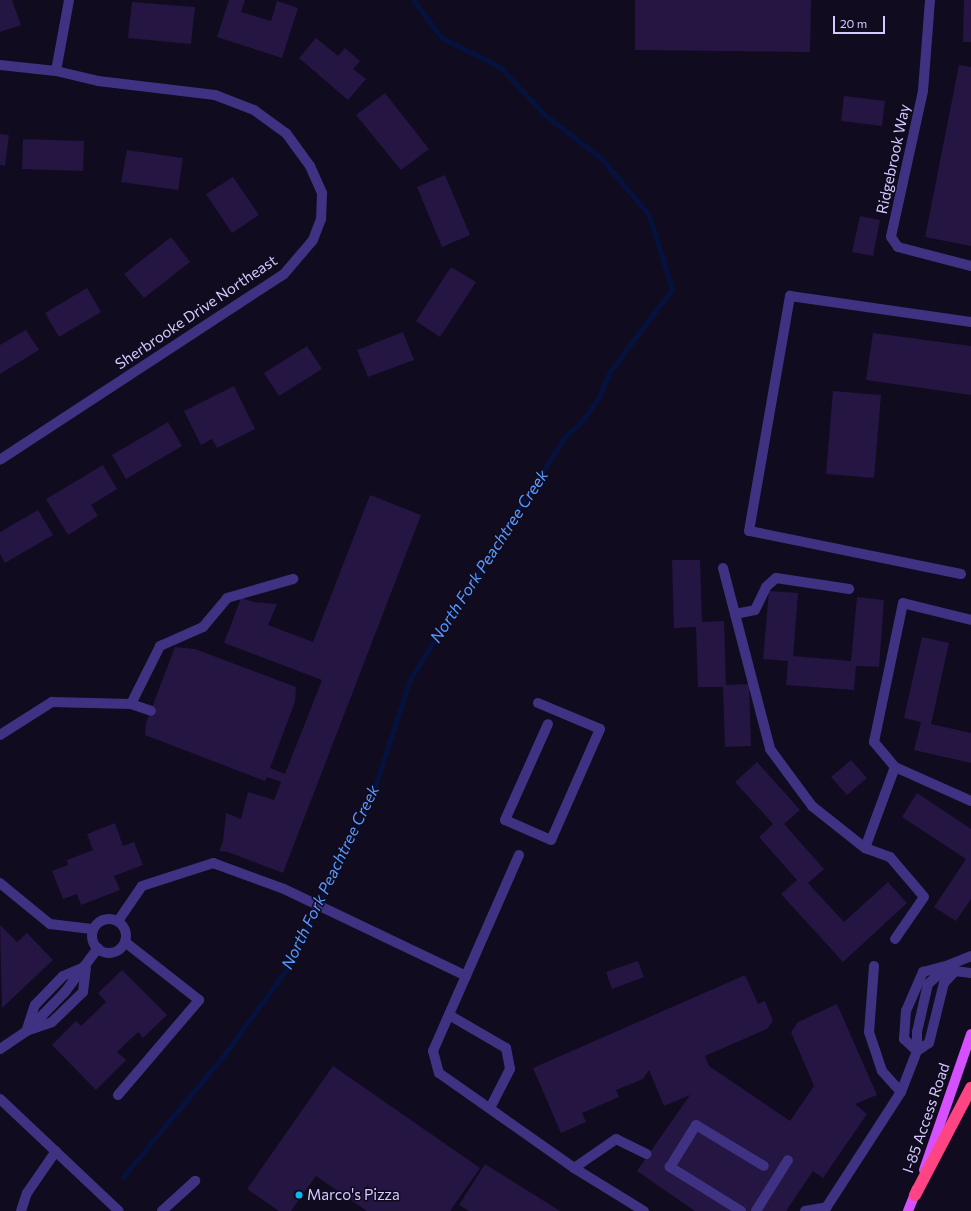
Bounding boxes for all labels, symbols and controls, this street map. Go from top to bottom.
scale bar [835,8,887,34]
text: 20 m [840,16,867,30]
street label: Ridgebrook Way [873,102,913,216]
street label: Sherbrooke Drive Northeast [112,251,280,373]
water label: North Fork Peachtree Creek [426,466,552,646]
water label: North Fork Peachtree Creek [277,782,383,972]
street label: I-85 Access Road [899,1061,953,1175]
place label: Marco's Pizza [307,1186,400,1204]
marker: Marco's Pizza [294,1190,304,1200]

